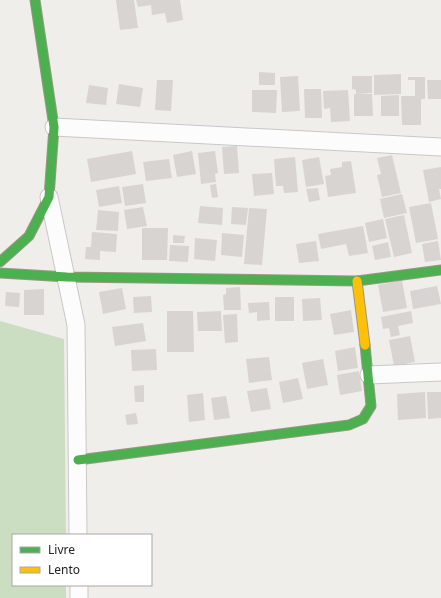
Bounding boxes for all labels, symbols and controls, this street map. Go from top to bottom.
legend [12,534,152,586]
text: Livre [48,541,75,558]
text: Lento [48,561,80,578]

